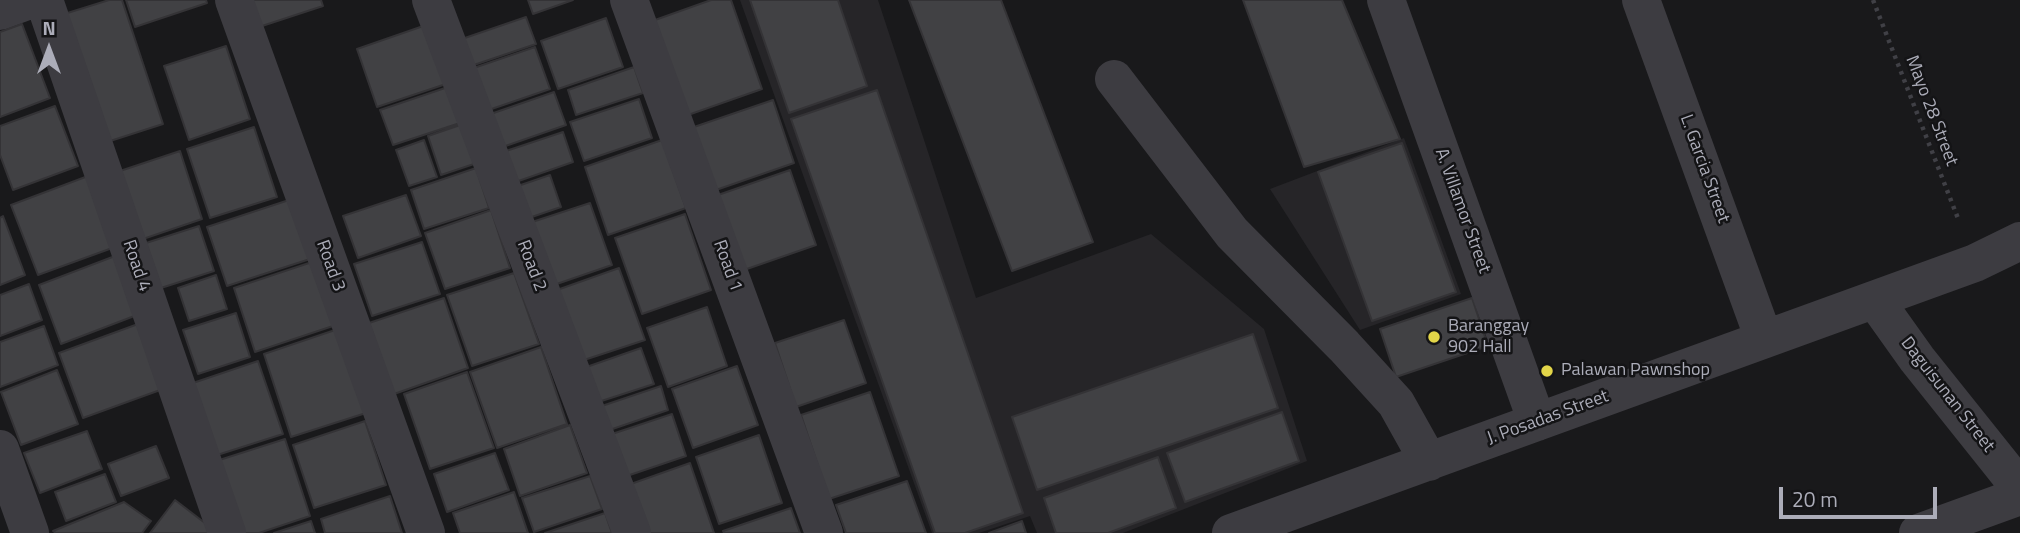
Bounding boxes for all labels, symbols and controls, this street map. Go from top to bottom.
text: N [42,13,56,42]
north arrow [14,14,84,84]
street label: Mayo 28 Street [1900,53,1962,169]
street label: L. Garcia Street [1674,112,1734,226]
street label: A. Villamor Street [1429,146,1495,276]
street label: Road 4 [117,237,155,295]
street label: Road 3 [311,237,349,295]
street label: Road 2 [511,237,551,295]
street label: Road 1 [708,237,746,295]
place label: Baranggay 902 Hall [1448,316,1529,358]
marker: Baranggay 902 Hall [1426,329,1442,345]
street label: Daguisunan Street [1895,333,1999,457]
place label: Palawan Pawnshop [1561,360,1710,382]
marker: Palawan Pawnshop [1539,363,1555,379]
street label: J. Posadas Street [1484,386,1612,450]
scale bar [1782,474,1940,518]
text: 20 m [1792,483,1838,515]

